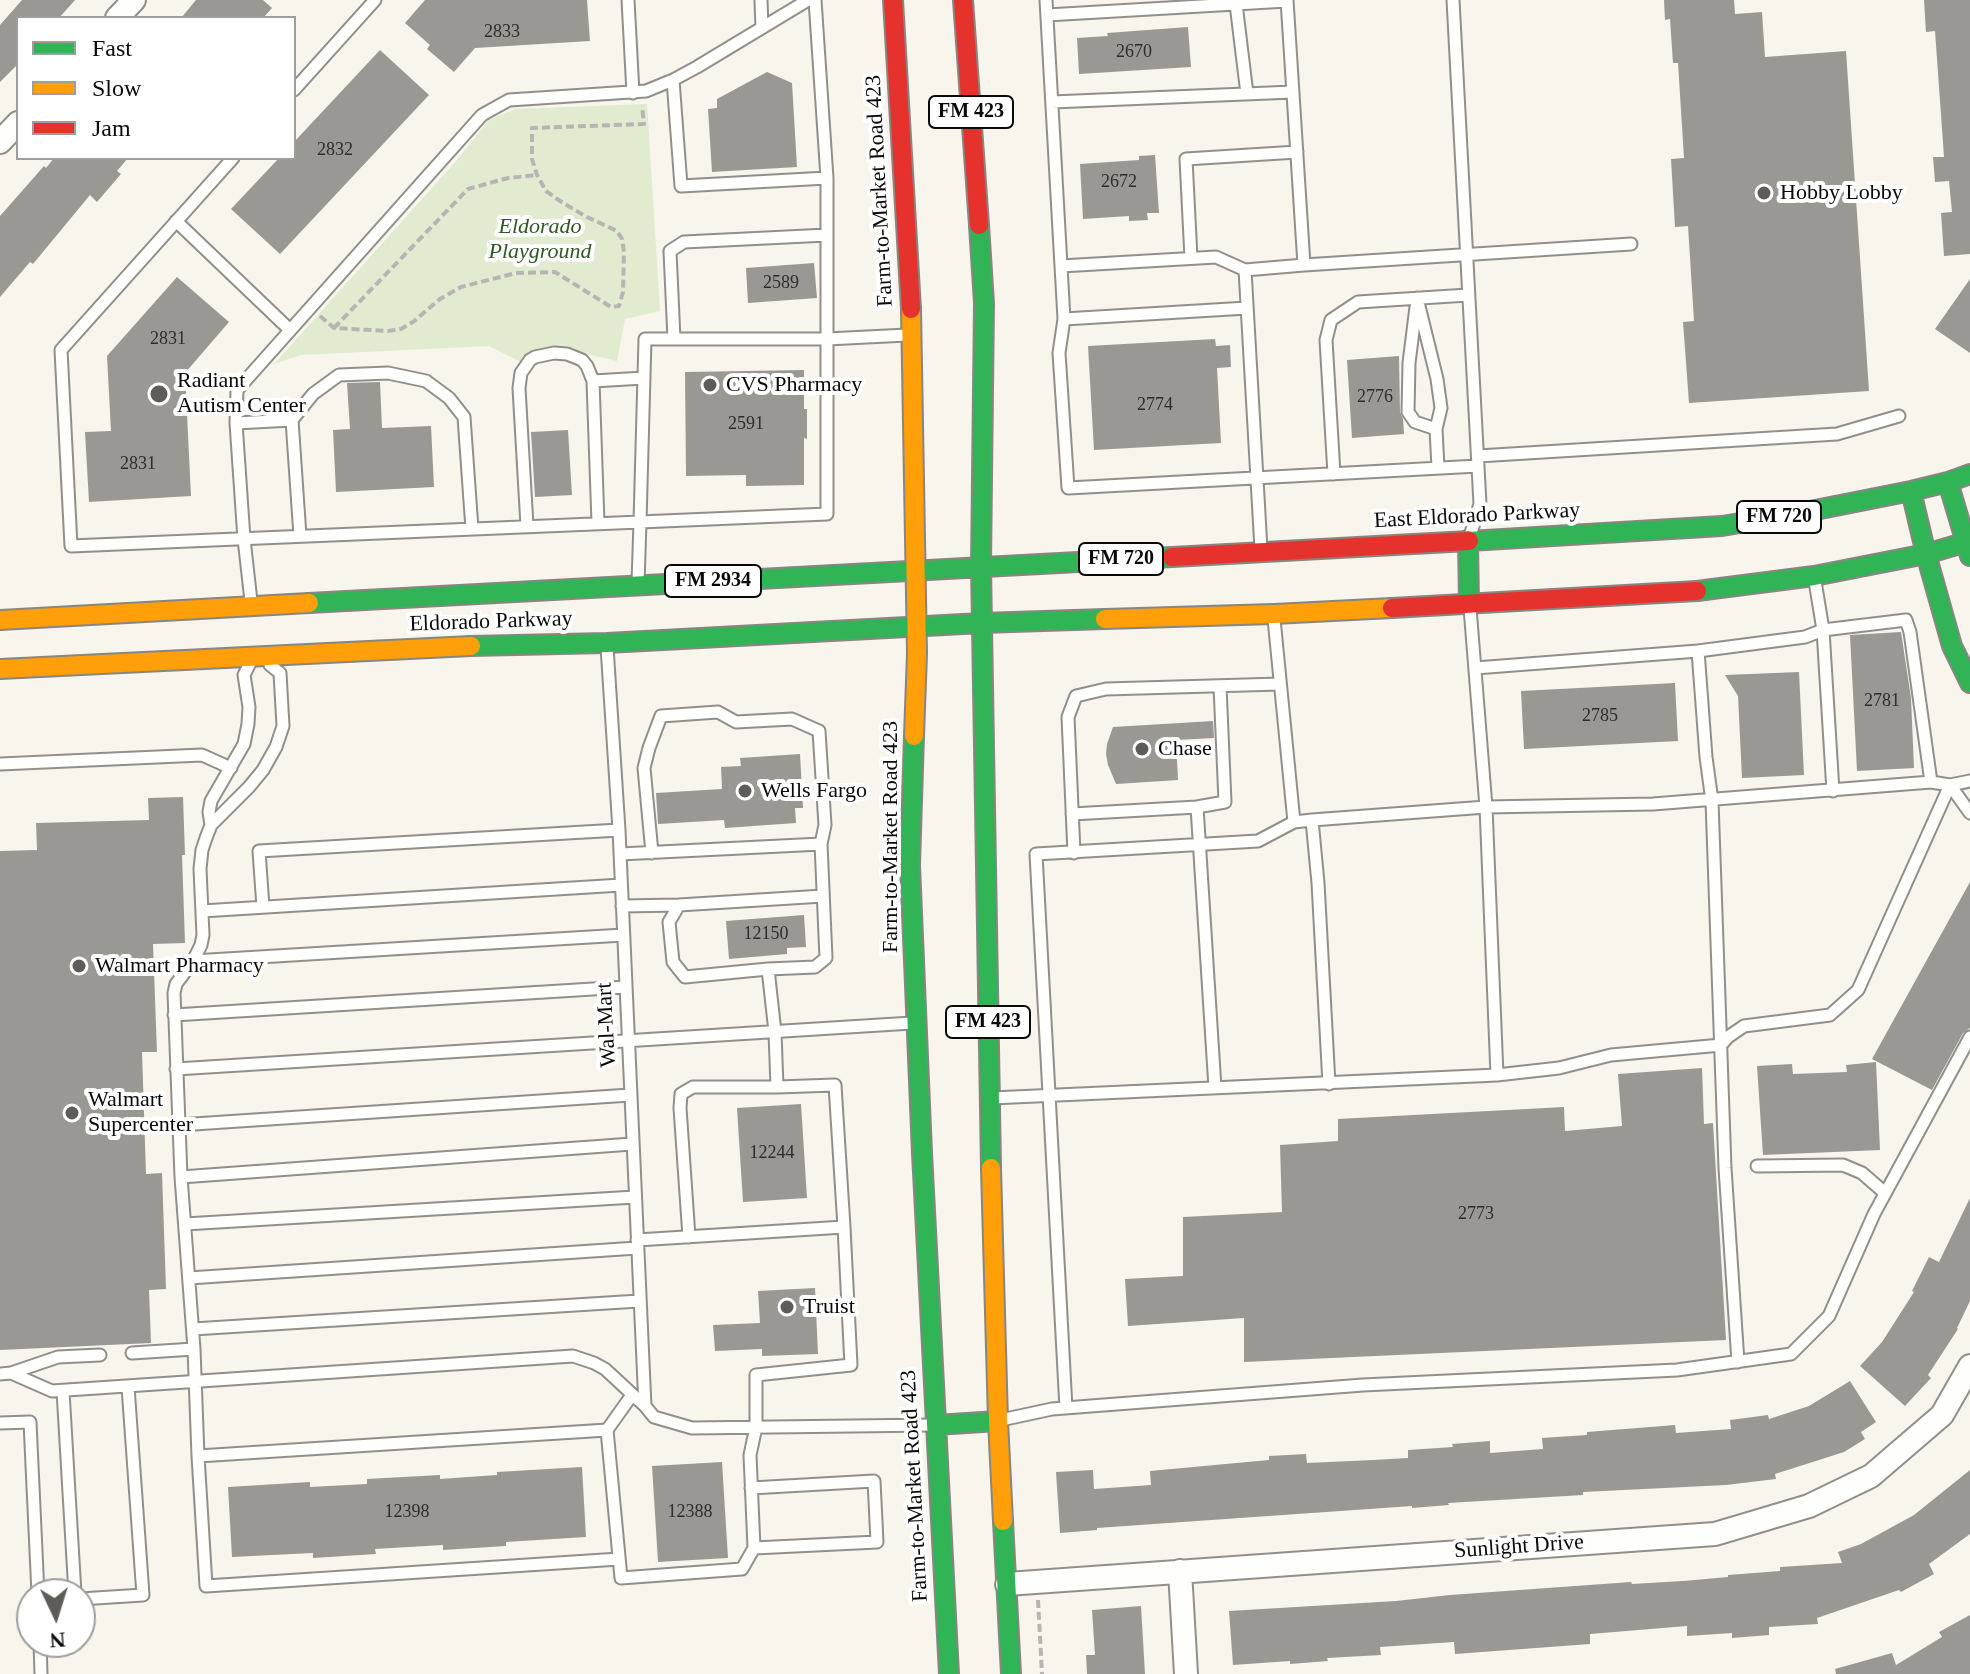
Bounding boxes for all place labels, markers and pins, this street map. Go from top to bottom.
place label: Hobby Lobby [1780,180,1903,206]
marker: Hobby Lobby [1755,184,1773,202]
place label: Radiant Autism Center [177,368,306,420]
place label: CVS Pharmacy [726,372,862,398]
marker: CVS Pharmacy [701,376,719,394]
marker: Radiant Autism Center [148,383,170,405]
place label: Chase [1158,736,1212,762]
marker: Chase [1133,740,1151,758]
place label: Wells Fargo [761,778,867,804]
marker: Wells Fargo [736,782,754,800]
place label: Walmart Pharmacy [95,953,264,979]
marker: Walmart Pharmacy [70,957,88,975]
place label: Walmart Supercenter [88,1087,193,1138]
marker: Walmart Supercenter [63,1104,81,1122]
place label: Truist [803,1294,855,1320]
marker: Truist [778,1298,796,1316]

